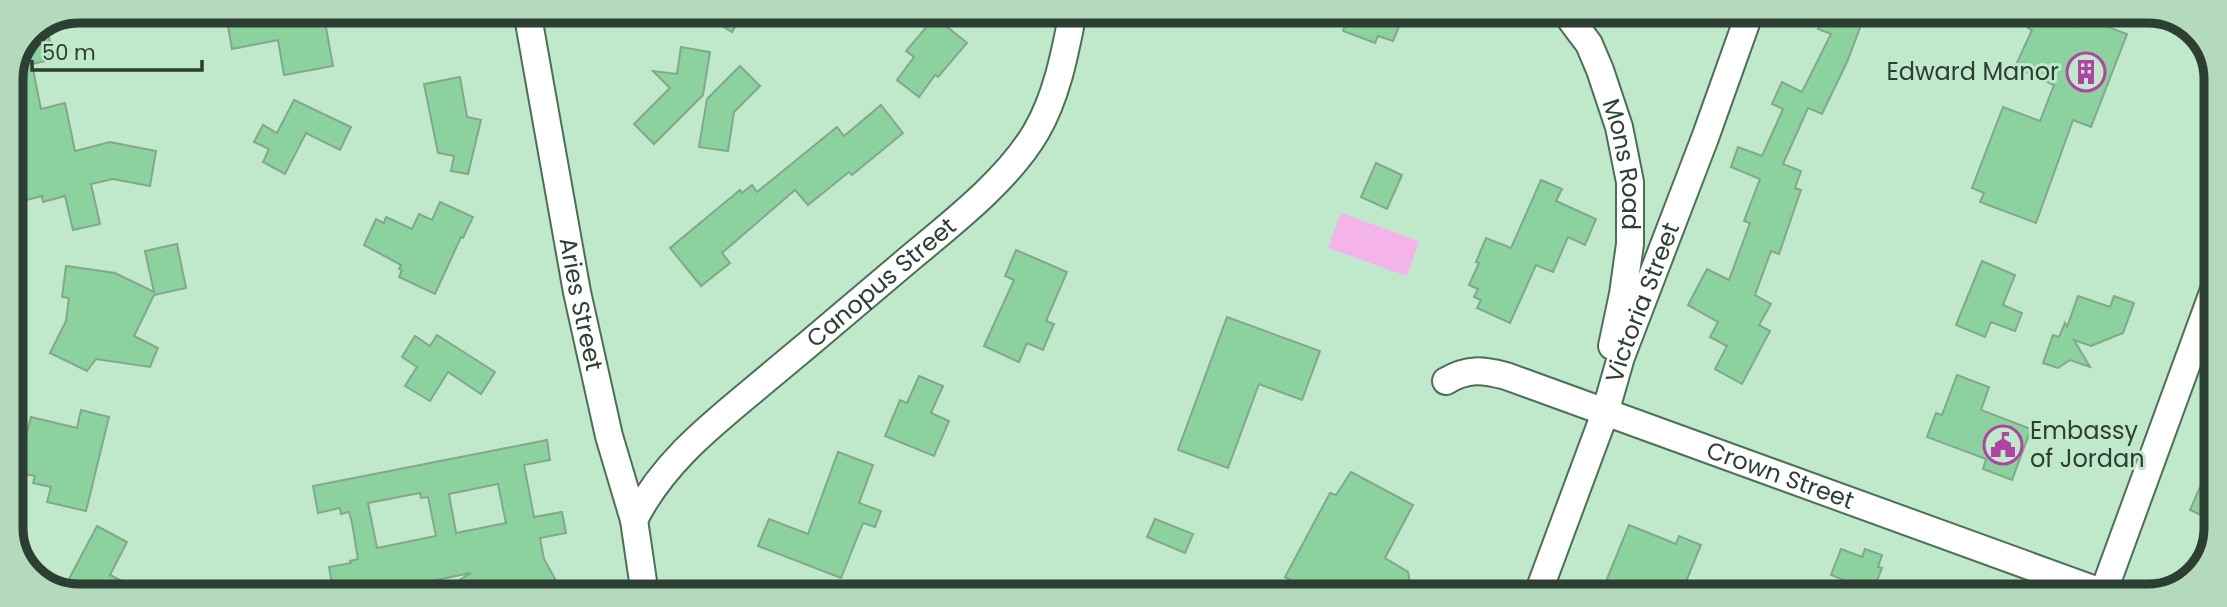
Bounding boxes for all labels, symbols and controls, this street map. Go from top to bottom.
scale bar [32,28,201,72]
text: 50 m [42,38,96,67]
building icon: Edward Manor [2065,51,2107,93]
place label: Edward Manor [1886,55,2059,88]
street label: Mons Road [1595,94,1647,230]
street label: Canopus Street [799,210,963,355]
street label: Victoria Street [1598,218,1687,386]
street label: Aries Street [552,235,611,374]
place label: Embassy of Jordan [2030,414,2145,475]
public building icon: Embassy of Jordan [1982,424,2024,466]
street label: Crown Street [1702,433,1859,517]

